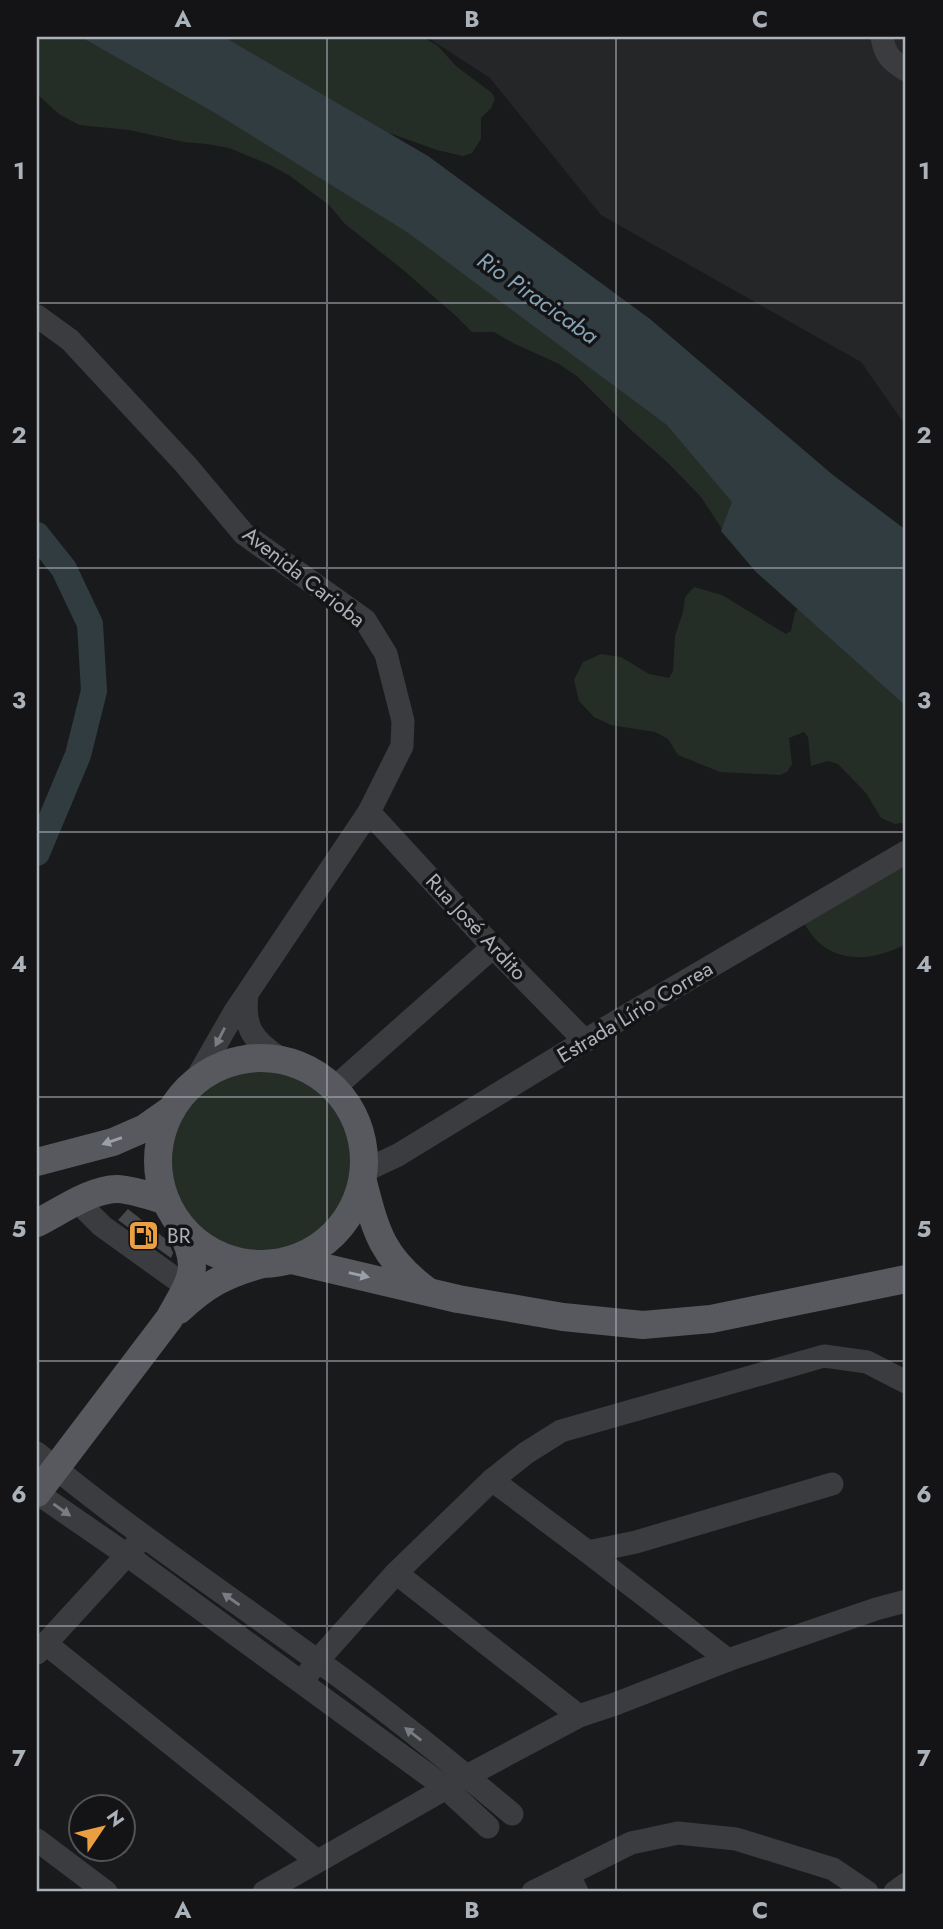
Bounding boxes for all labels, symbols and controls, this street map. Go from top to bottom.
text: A [174,2,192,36]
text: B [464,2,480,36]
text: C [752,2,768,36]
text: 1 [13,154,25,188]
text: 1 [918,154,930,188]
water label: Rio Piracicaba [470,244,606,353]
text: 2 [11,418,27,452]
text: 2 [916,418,932,452]
street label: Avenida Carioba [236,520,372,634]
text: 3 [12,683,26,717]
text: 3 [917,683,931,717]
street label: Rua José Ardito [419,867,533,987]
text: 4 [11,947,27,981]
text: 4 [916,947,932,981]
street label: Estrada Lírio Correa [551,954,719,1070]
one-way arrow [215,1027,226,1047]
one-way arrow [102,1136,123,1147]
text: 5 [12,1212,26,1246]
text: 5 [917,1212,931,1246]
fuel station icon: BR [127,1219,161,1253]
place label: BR [167,1221,191,1251]
one-way arrow [348,1270,370,1281]
text: 6 [11,1477,27,1511]
text: 6 [916,1477,932,1511]
one-way arrow [53,1503,71,1517]
one-way arrow [222,1592,240,1606]
one-way arrow [405,1727,423,1742]
text: 7 [12,1741,26,1775]
text: 7 [917,1741,931,1775]
north arrow [66,1792,136,1862]
text: N [100,1805,131,1832]
text: A [174,1893,192,1927]
text: B [464,1893,480,1927]
text: C [752,1893,768,1927]

